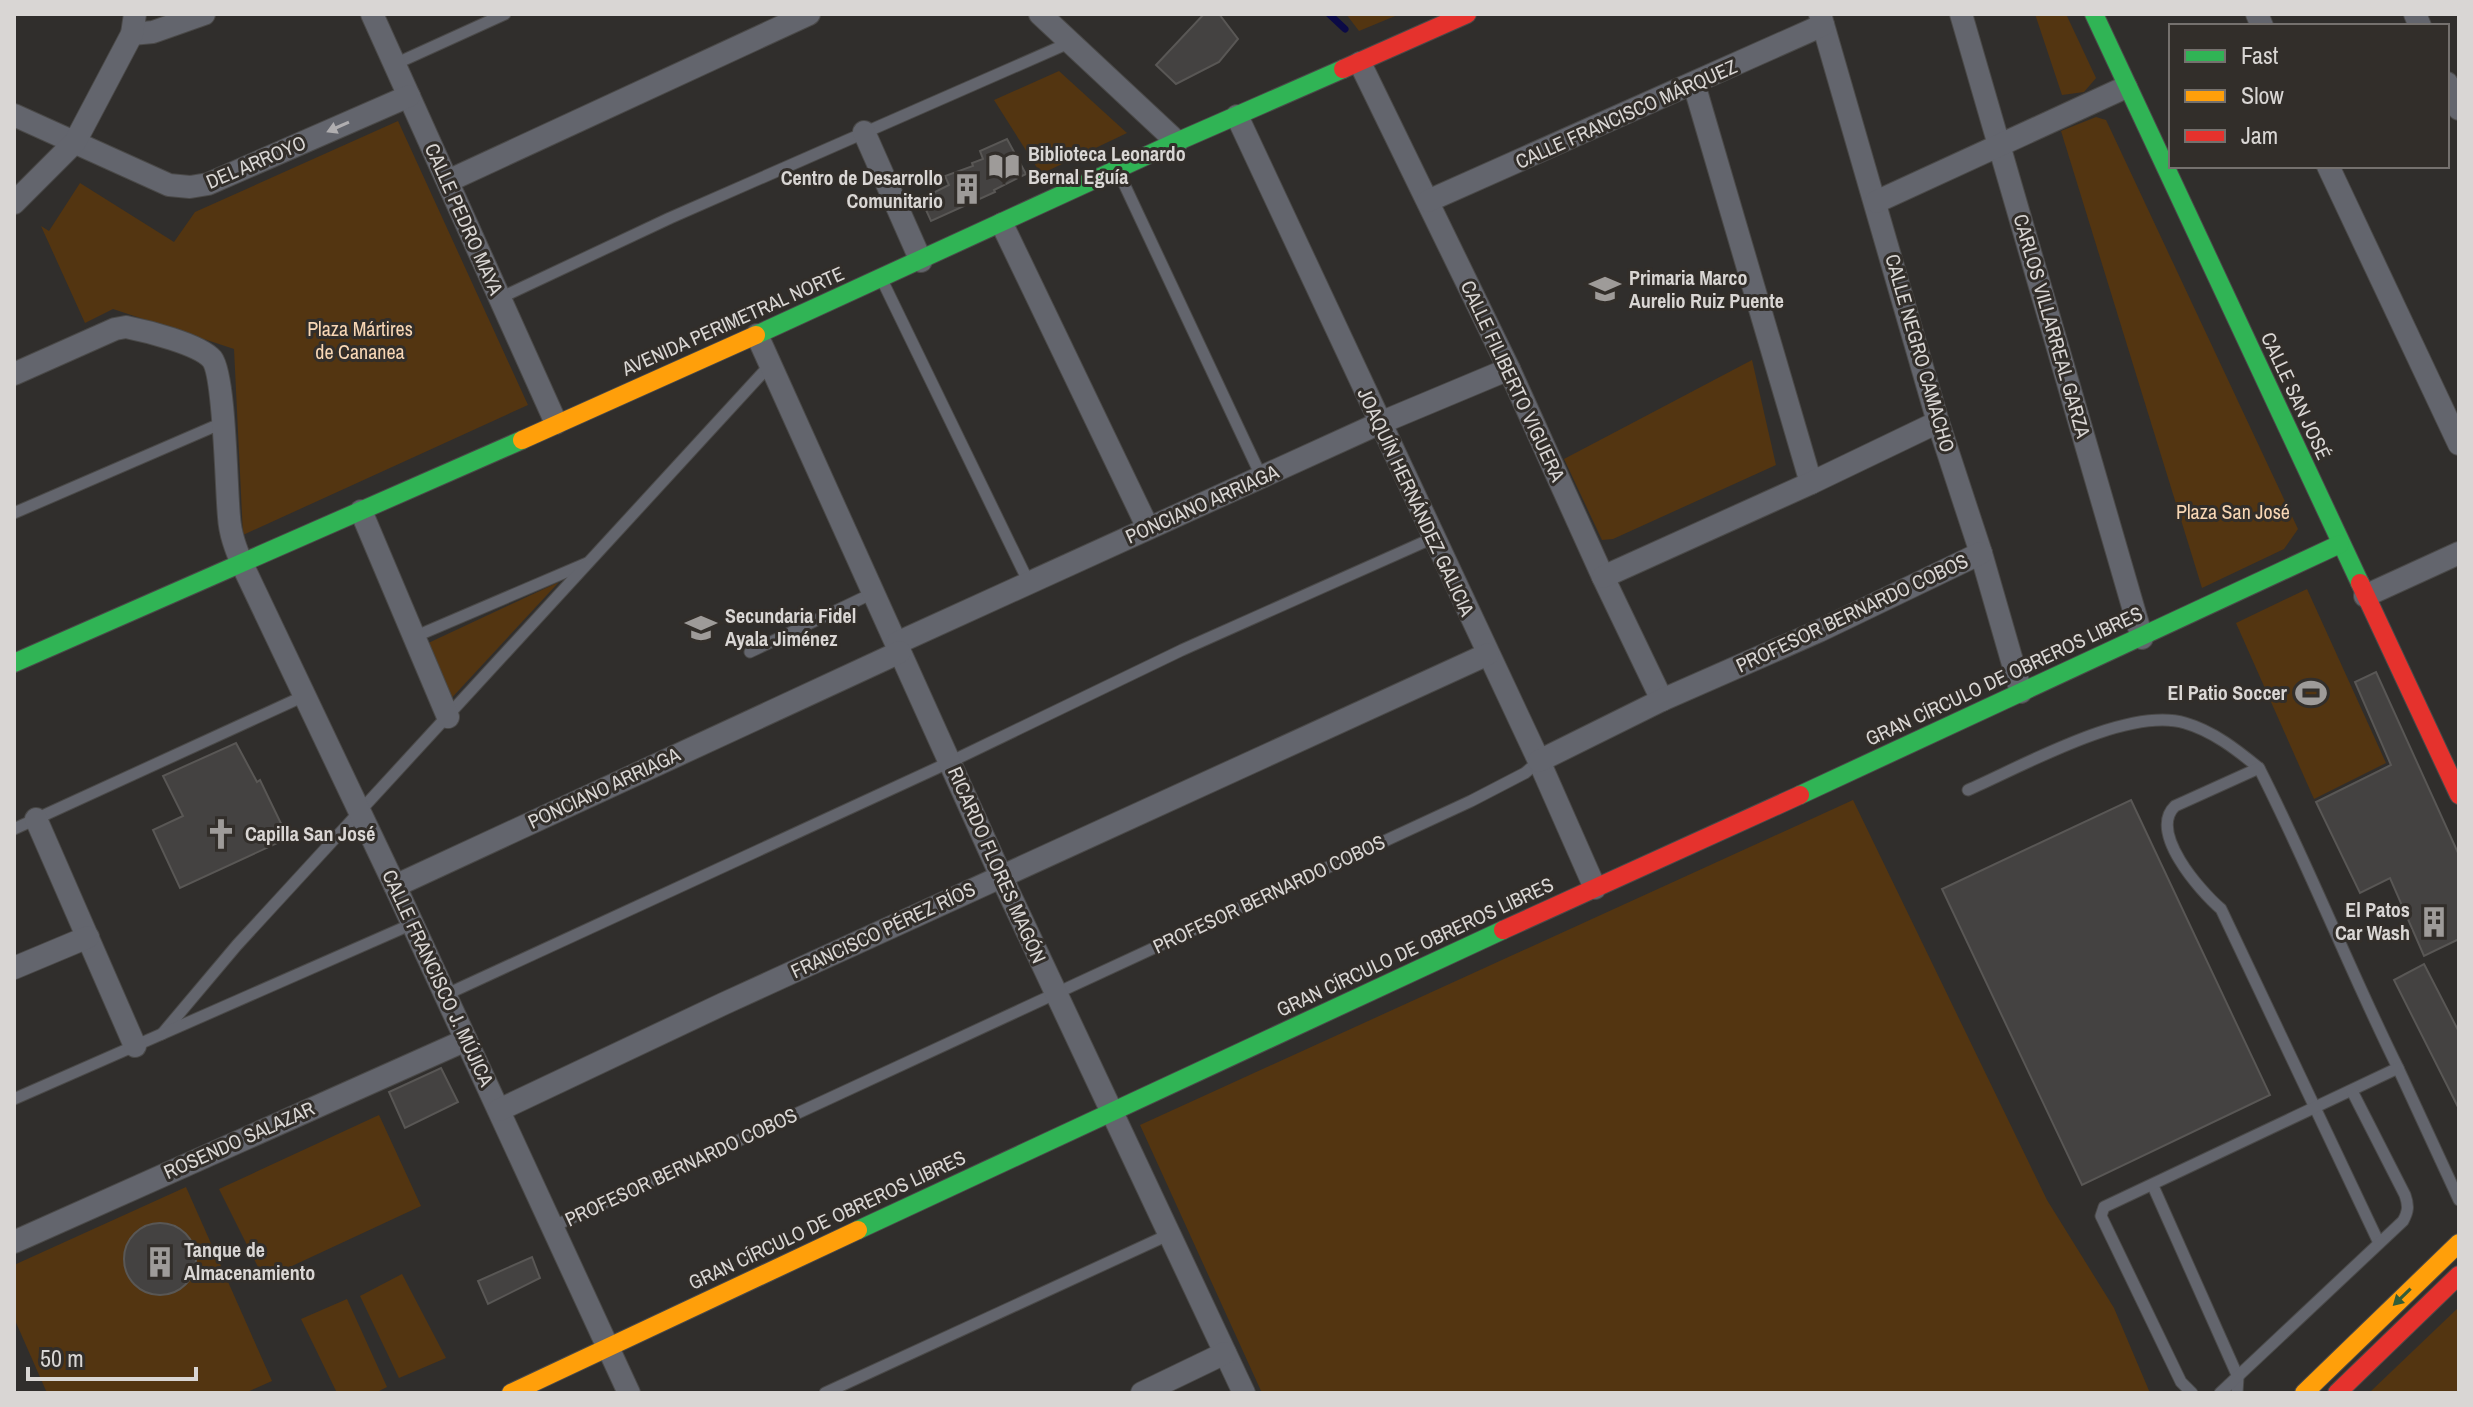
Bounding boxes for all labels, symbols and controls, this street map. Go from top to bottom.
legend [2169,24,2449,168]
text: Fast [2241,39,2279,71]
street label: CALLE FRANCISCO MÁRQUEZ [1511,52,1741,175]
text: Slow [2241,79,2284,111]
text: Jam [2241,119,2278,151]
one-way arrow [326,121,349,134]
street label: DEL ARROYO [202,128,310,195]
street label: CALLE PEDRO MAYA [419,139,510,299]
place label: Biblioteca Leonardo Bernal Eguía [1028,140,1186,190]
library icon: Biblioteca Leonardo Bernal Eguía [987,149,1021,183]
place label: Centro de Desarrollo Comunitario [781,164,943,214]
building icon: Centro de Desarrollo Comunitario [950,172,984,206]
street label: CARLOS VILLARREAL GARZA [2008,211,2097,441]
street label: CALLE NEGRO CAMACHO [1879,251,1962,455]
street label: AVENIDA PERIMETRAL NORTE [617,259,848,382]
place label: Primaria Marco Aurelio Ruiz Puente [1629,264,1784,314]
school or university icon: Primaria Marco Aurelio Ruiz Puente [1588,272,1622,306]
street label: CALLE FILIBERTO VIGUERA [1455,276,1572,486]
park label: Plaza Mártires de Cananea [307,315,413,365]
street label: CALLE SAN JOSÉ [2255,328,2338,464]
street label: JOAQUÍN HERNÁNDEZ GALICIA [1352,383,1481,620]
street label: PONCIANO ARRIAGA [1121,458,1283,549]
park label: Plaza San José [2176,498,2290,525]
street label: PROFESOR BERNARDO COBOS [1731,547,1972,678]
street label: GRAN CÍRCULO DE OBREROS LIBRES [1861,599,2147,752]
place label: Secundaria Fidel Ayala Jiménez [725,602,856,652]
school or university icon: Secundaria Fidel Ayala Jiménez [684,611,718,645]
sports icon: El Patio Soccer [2294,676,2328,710]
place label: El Patio Soccer [2168,679,2288,706]
street label: PONCIANO ARRIAGA [523,740,684,835]
street label: RICARDO FLORES MAGÓN [942,762,1053,967]
church icon: Capilla San José [204,817,238,851]
place label: Capilla San José [245,820,375,847]
street label: PROFESOR BERNARDO COBOS [1148,828,1389,959]
street label: CALLE FRANCISCO J. MÚJICA [376,865,501,1090]
street label: GRAN CÍRCULO DE OBREROS LIBRES [1272,870,1558,1023]
street label: FRANCISCO PÉREZ RÍOS [786,875,979,984]
place label: El Patos Car Wash [2335,896,2410,946]
building icon: El Patos Car Wash [2417,905,2451,939]
street label: ROSENDO SALAZAR [159,1094,319,1185]
street label: PROFESOR BERNARDO COBOS [560,1101,801,1232]
street label: GRAN CÍRCULO DE OBREROS LIBRES [684,1143,970,1296]
place label: Tanque de Almacenamiento [184,1236,315,1286]
building icon: Tanque de Almacenamiento [143,1245,177,1279]
one-way arrow [2393,1288,2412,1306]
scale bar [28,1331,196,1381]
text: 50 m [40,1342,84,1374]

